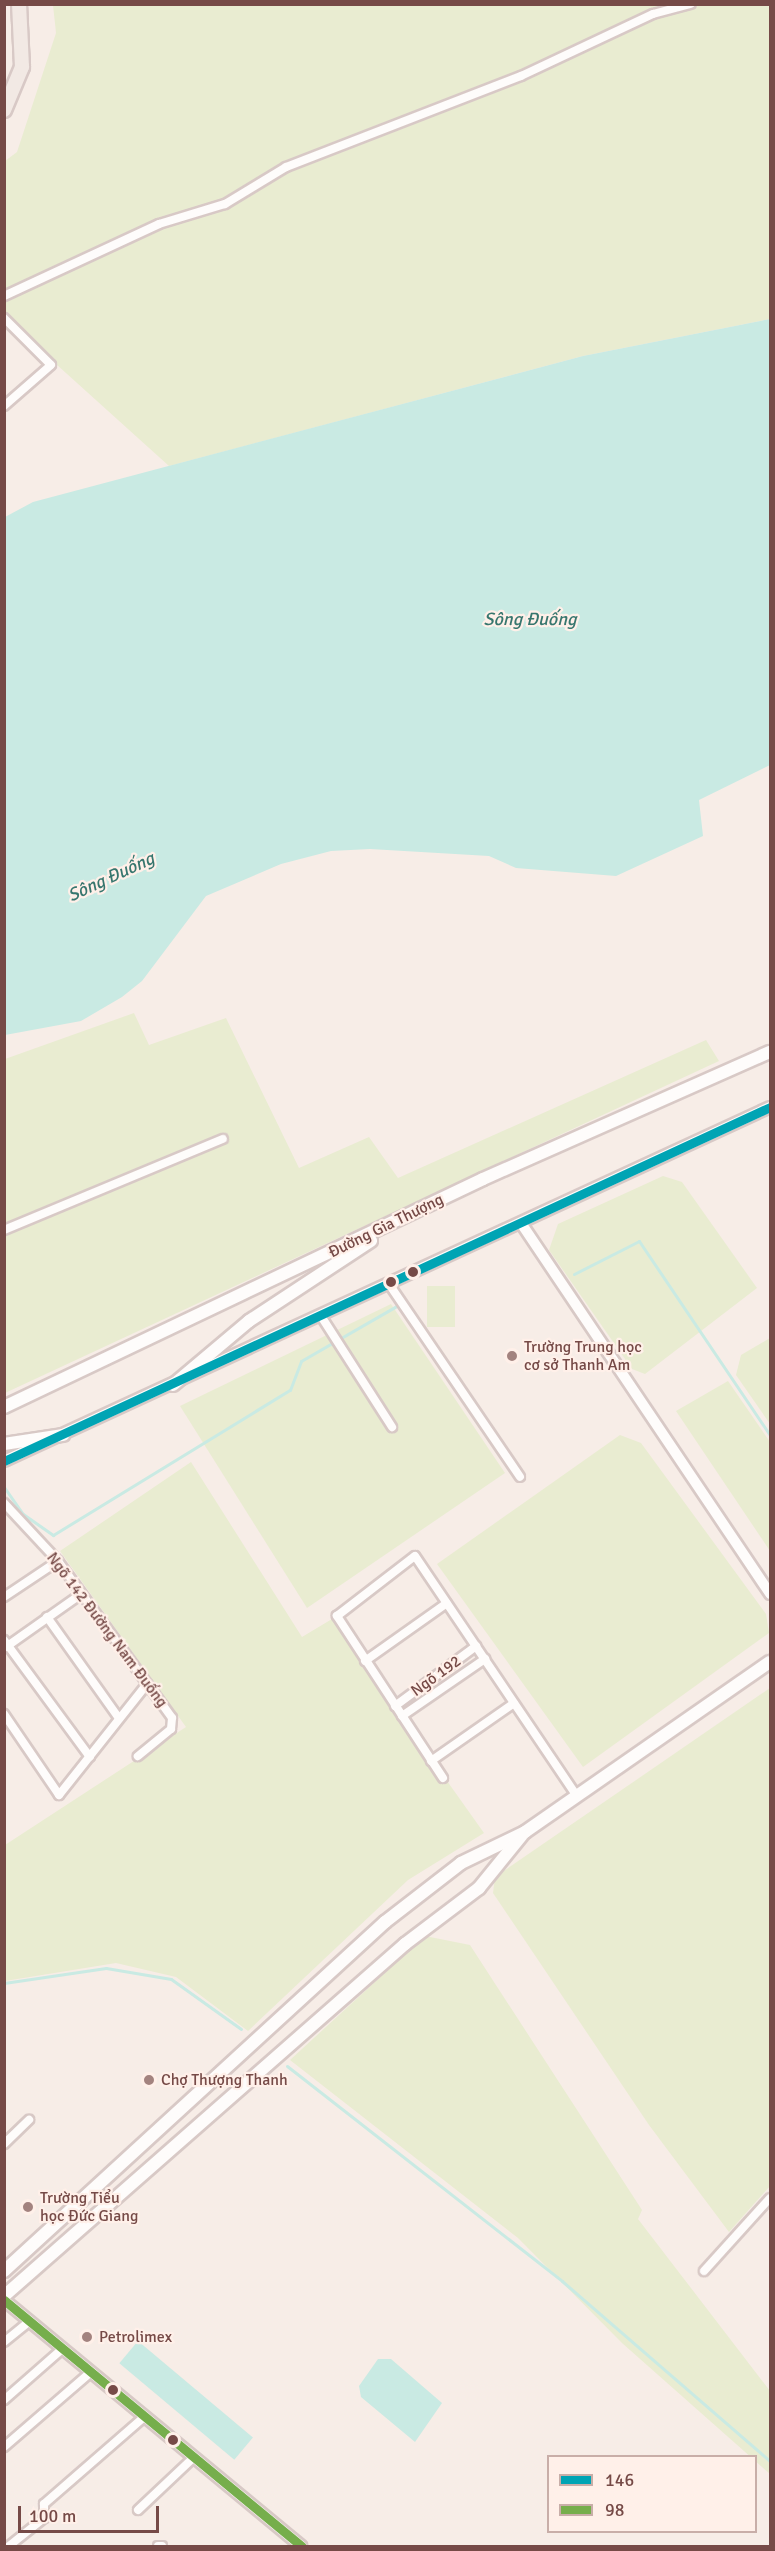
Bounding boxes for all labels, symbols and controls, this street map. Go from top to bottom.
water label: Sông Đuống [483,608,577,630]
water label: Sông Đuống [64,848,158,906]
street label: Đường Gia Thượng [325,1190,447,1262]
unlabelled marker [407,1266,419,1278]
unlabelled marker [385,1276,397,1288]
place label: Trường Trung học cơ sở Thanh Am [524,1337,642,1375]
marker: Trường Trung học cơ sở Thanh Am [505,1349,519,1363]
street label: Ngõ 142 Đường Nam Đuống [42,1549,172,1711]
street label: Ngõ 192 [407,1651,465,1701]
place label: Chợ Thượng Thanh [161,2070,288,2090]
marker: Chợ Thượng Thanh [142,2073,156,2087]
place label: Trường Tiểu học Đức Giang [40,2188,138,2226]
marker: Trường Tiểu học Đức Giang [21,2200,35,2214]
place label: Petrolimex [99,2327,172,2347]
marker: Petrolimex [80,2330,94,2344]
unlabelled marker [107,2384,119,2396]
unlabelled marker [167,2434,179,2446]
legend [547,2455,757,2533]
text: 146 [605,2469,634,2491]
scale bar [21,2494,162,2532]
text: 98 [605,2499,624,2521]
text: 100 m [29,2505,76,2527]

